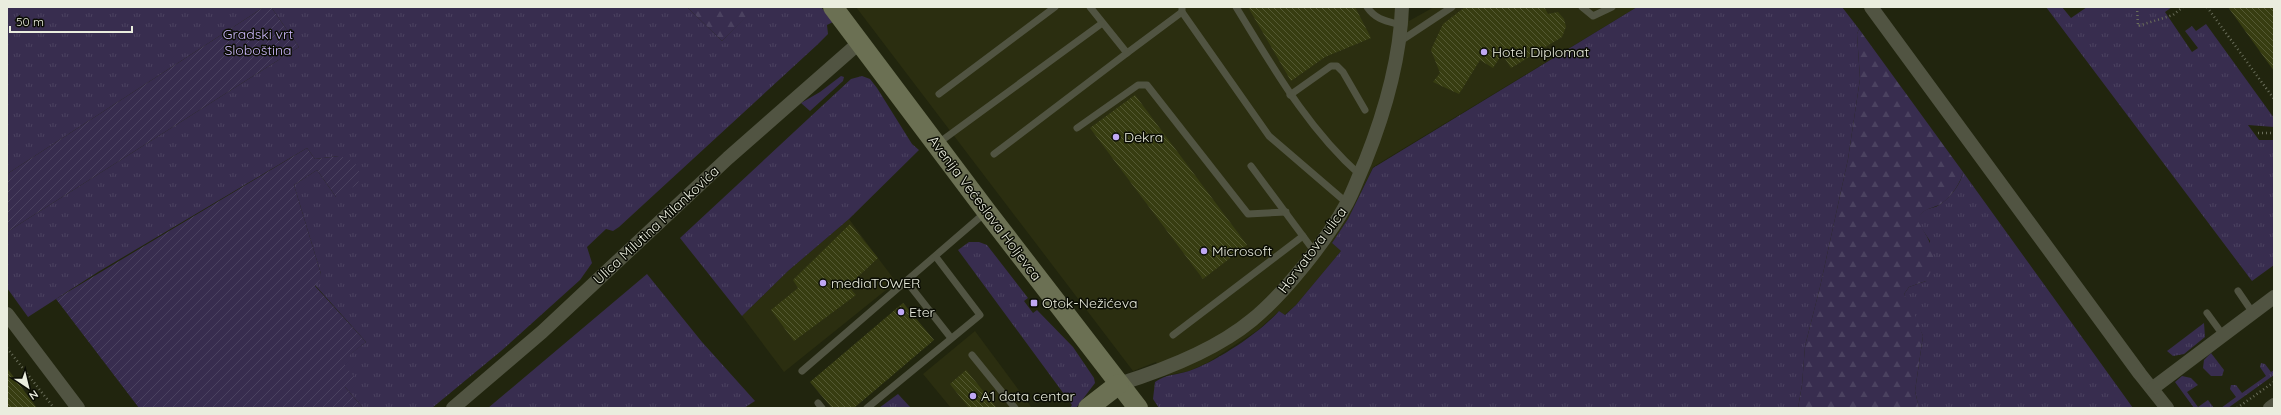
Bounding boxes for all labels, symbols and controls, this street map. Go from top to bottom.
scale bar [10,8,132,34]
text: 50 m [16,14,44,29]
park label: Gradski vrt Sloboština [223,25,293,59]
place label: Hotel Diplomat [1492,43,1589,61]
marker: Hotel Diplomat [1479,47,1489,57]
place label: Dekra [1124,128,1163,146]
street label: Avenija Većeslava Holjevca [924,132,1046,284]
marker: Dekra [1111,132,1121,142]
street label: Ulica Milutina Milankovića [589,162,723,288]
street label: Horvatova ulica [1274,203,1350,297]
place label: Microsoft [1212,242,1272,260]
marker: Microsoft [1199,246,1209,256]
place label: mediaTOWER [831,274,920,292]
marker: mediaTOWER [818,278,828,288]
place label: Otok-Nežićeva [1042,294,1138,312]
marker: Otok-Nežićeva [1029,298,1039,308]
place label: Eter [909,303,936,321]
marker: Eter [896,307,906,317]
north arrow [8,367,48,407]
text: N [26,387,41,403]
place label: A1 data centar [981,387,1076,405]
marker: A1 data centar [968,391,978,401]

